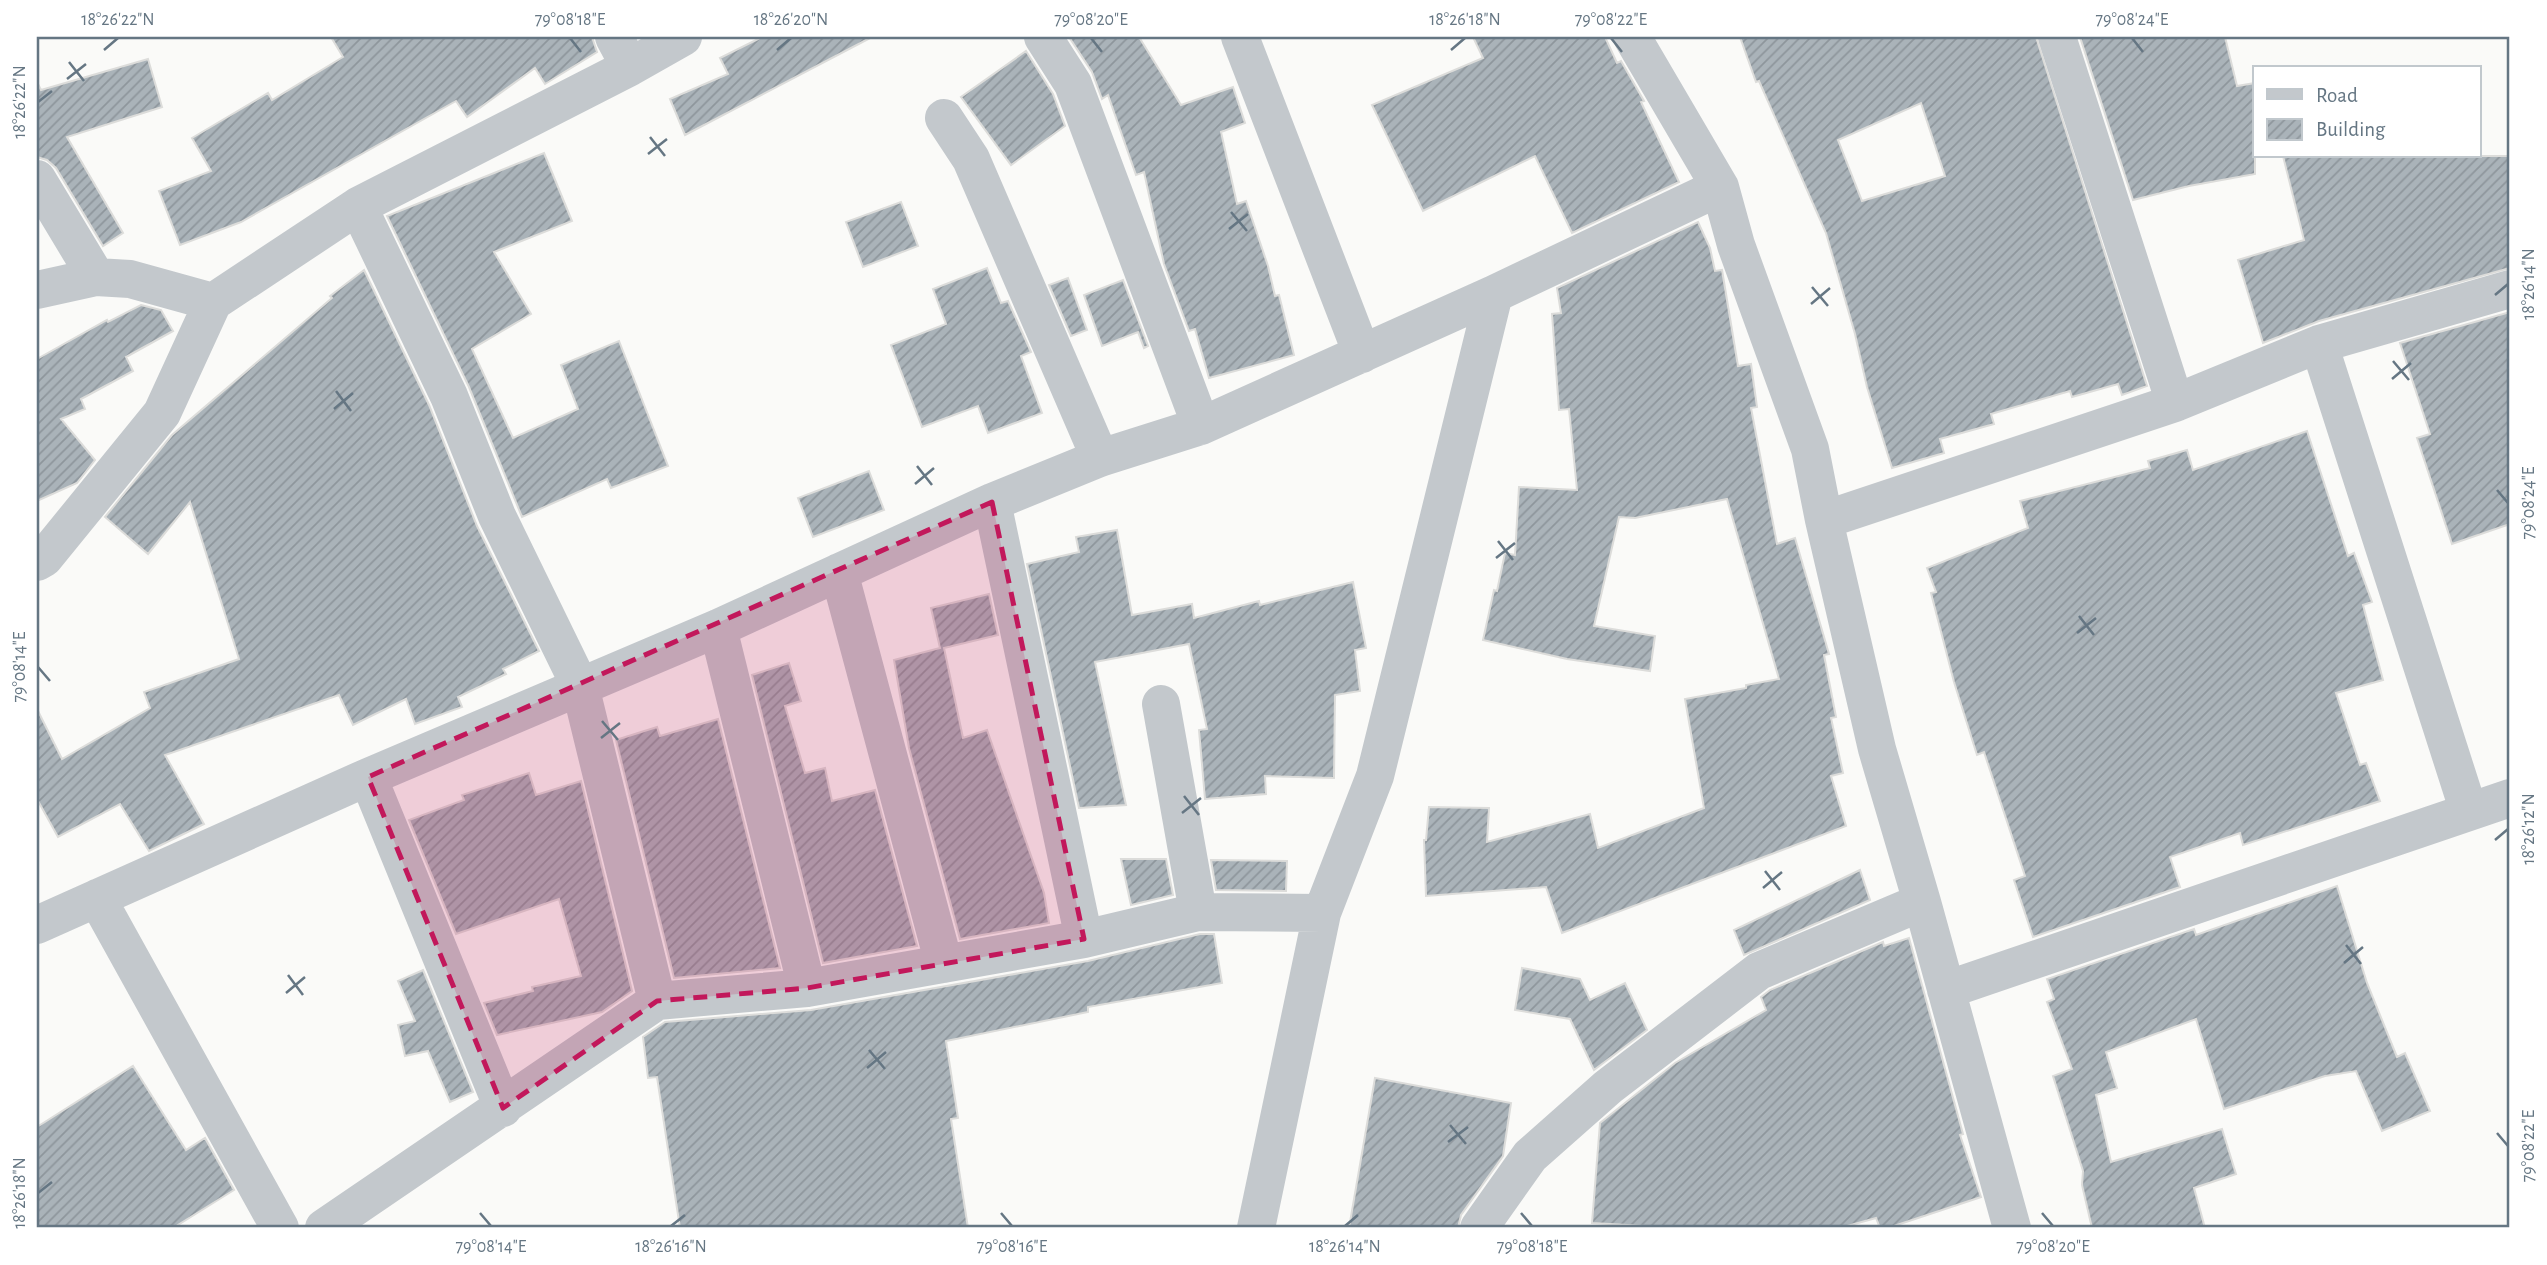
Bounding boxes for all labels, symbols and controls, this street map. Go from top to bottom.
text: 18°26'22"N [81,11,155,29]
text: 79°08'18"E [535,11,606,29]
text: 18°26'20"N [754,11,828,29]
text: 79°08'20"E [1054,11,1128,29]
text: 18°26'18"N [1429,11,1501,29]
text: 79°08'22"E [1575,11,1647,29]
text: 79°08'24"E [2096,11,2169,29]
text: 18°26'22"N [11,65,29,139]
legend [2253,66,2480,158]
text: Road [2316,85,2358,106]
text: Building [2316,119,2386,140]
text: 18°26'14"N [2520,248,2538,320]
text: 79°08'24"E [2520,466,2538,539]
text: 79°08'14"E [11,631,29,702]
text: 18°26'12"N [2520,793,2538,865]
text: 79°08'22"E [2520,1110,2538,1182]
text: 18°26'18"N [11,1157,29,1229]
text: 79°08'14"E [456,1238,527,1256]
text: 18°26'16"N [635,1238,707,1256]
text: 79°08'16"E [977,1238,1048,1256]
text: 18°26'14"N [1309,1238,1381,1256]
text: 79°08'18"E [1497,1238,1568,1256]
text: 79°08'20"E [2016,1238,2090,1256]

